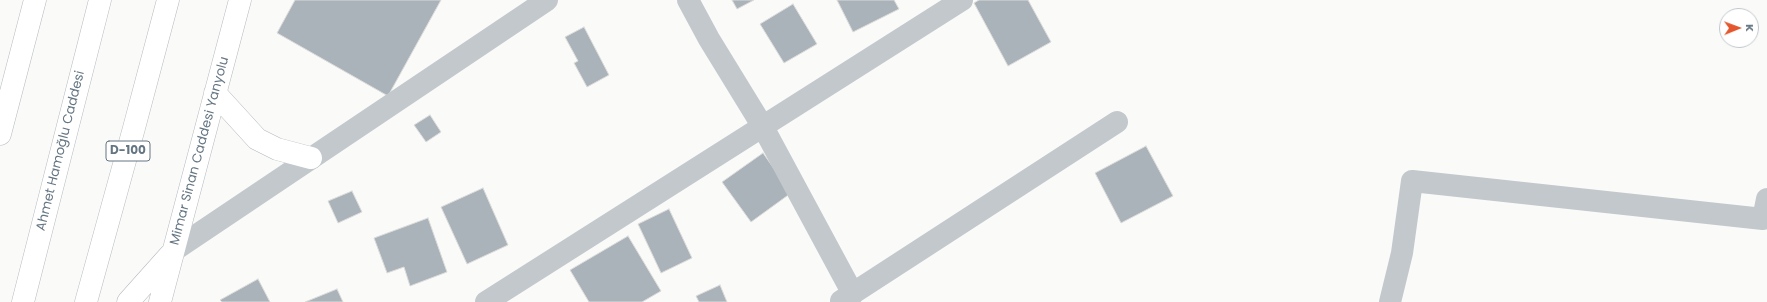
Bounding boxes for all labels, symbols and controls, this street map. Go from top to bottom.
north arrow [1719,8,1759,48]
text: K [1742,24,1758,32]
street label: Mimar Sinan Caddesi Yanyolu [167,55,233,247]
street label: Ahmet Hamoğlu Caddesi [34,69,88,233]
road number: D-100 [106,141,150,161]

